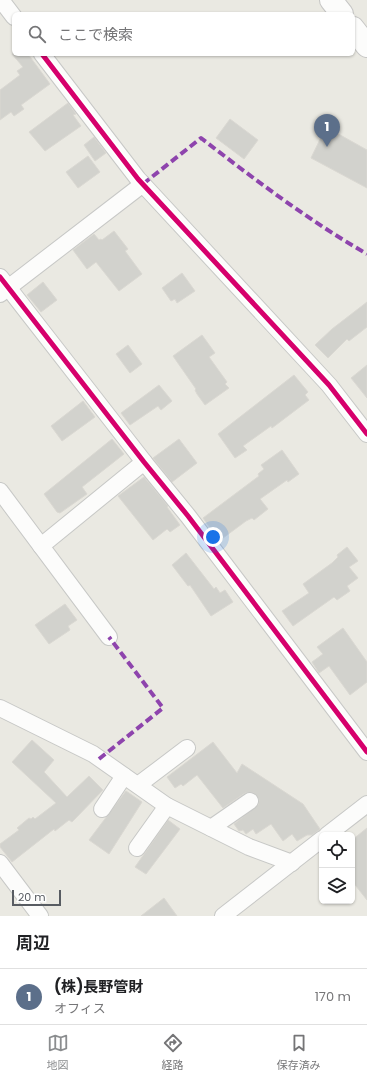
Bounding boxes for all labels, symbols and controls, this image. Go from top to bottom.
search box [12,12,355,56]
icon: search [26,23,48,45]
text: ここで検索 [58,24,133,45]
pin: 1 [314,114,340,147]
your location [203,527,223,547]
map controls [319,832,355,904]
button: locate [319,832,355,868]
button: layers [319,868,355,904]
scale bar [12,888,61,907]
text: 20 m [18,889,46,905]
text: 周辺 [16,931,50,955]
text: (株)長野管財 [54,976,143,997]
text: 1 [27,987,31,1006]
text: 170 m [315,987,351,1006]
text: オフィス [54,999,106,1018]
tab: 地図 [47,1032,69,1074]
tab: 経路 [162,1032,184,1074]
tab: 保存済み [277,1032,321,1074]

